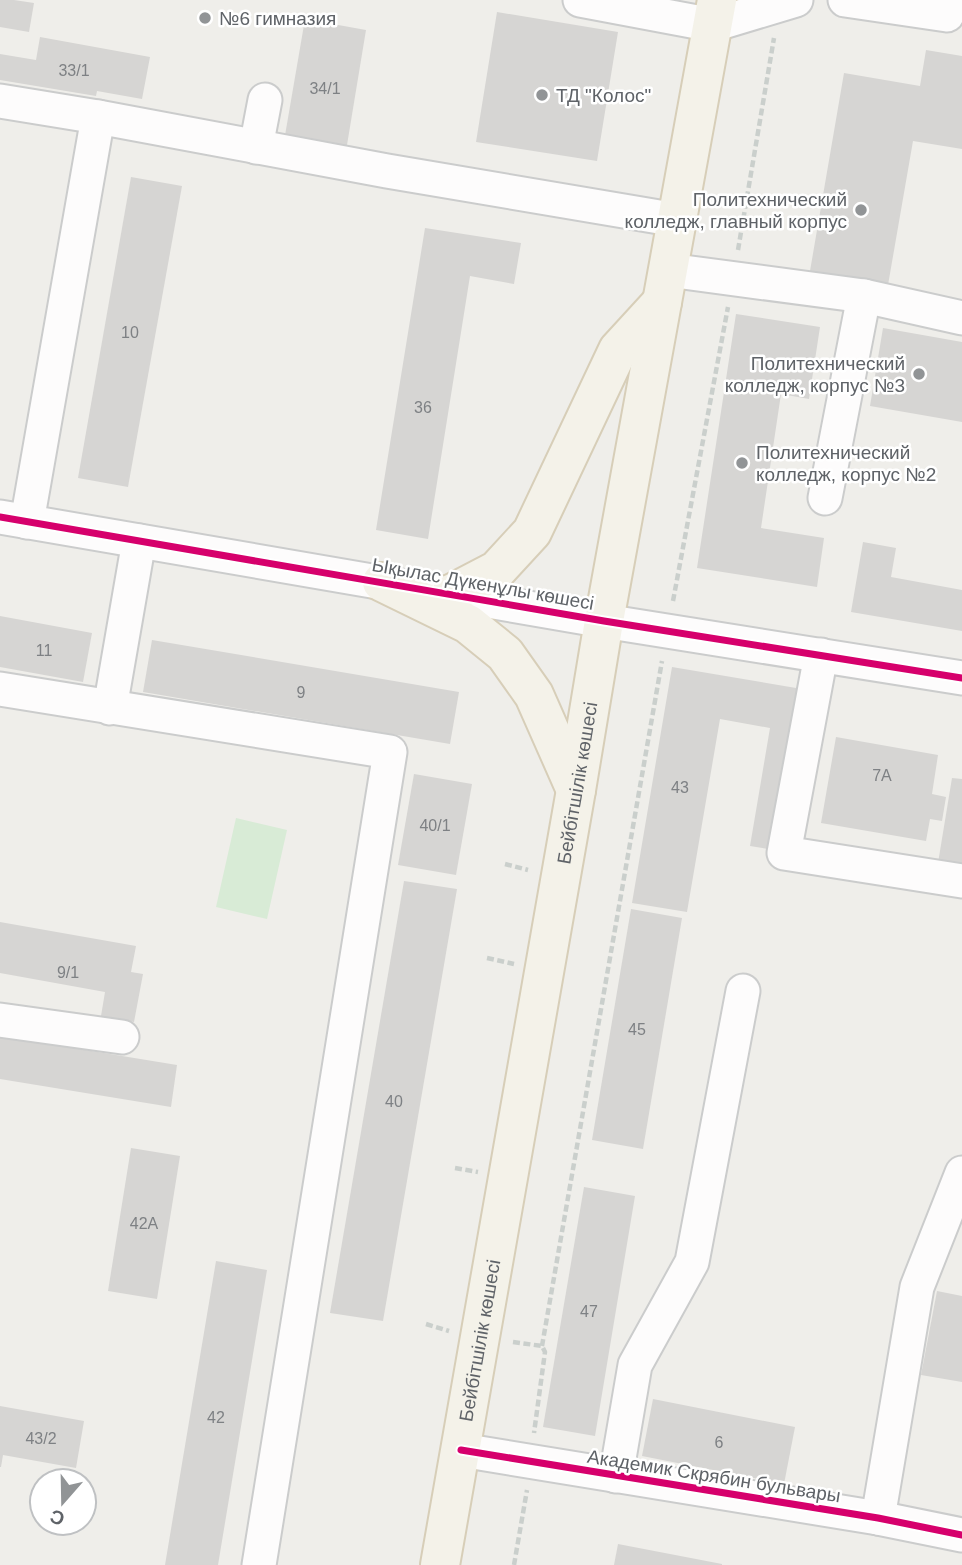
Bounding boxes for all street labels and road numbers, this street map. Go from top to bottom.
street label: Ықылас Дүкенұлы көшесі [370,554,596,614]
street label: Бейбітшілік көшесі [553,700,601,866]
street label: Бейбітшілік көшесі [455,1258,504,1423]
street label: Академик Скрябин бульвары [586,1446,842,1506]

